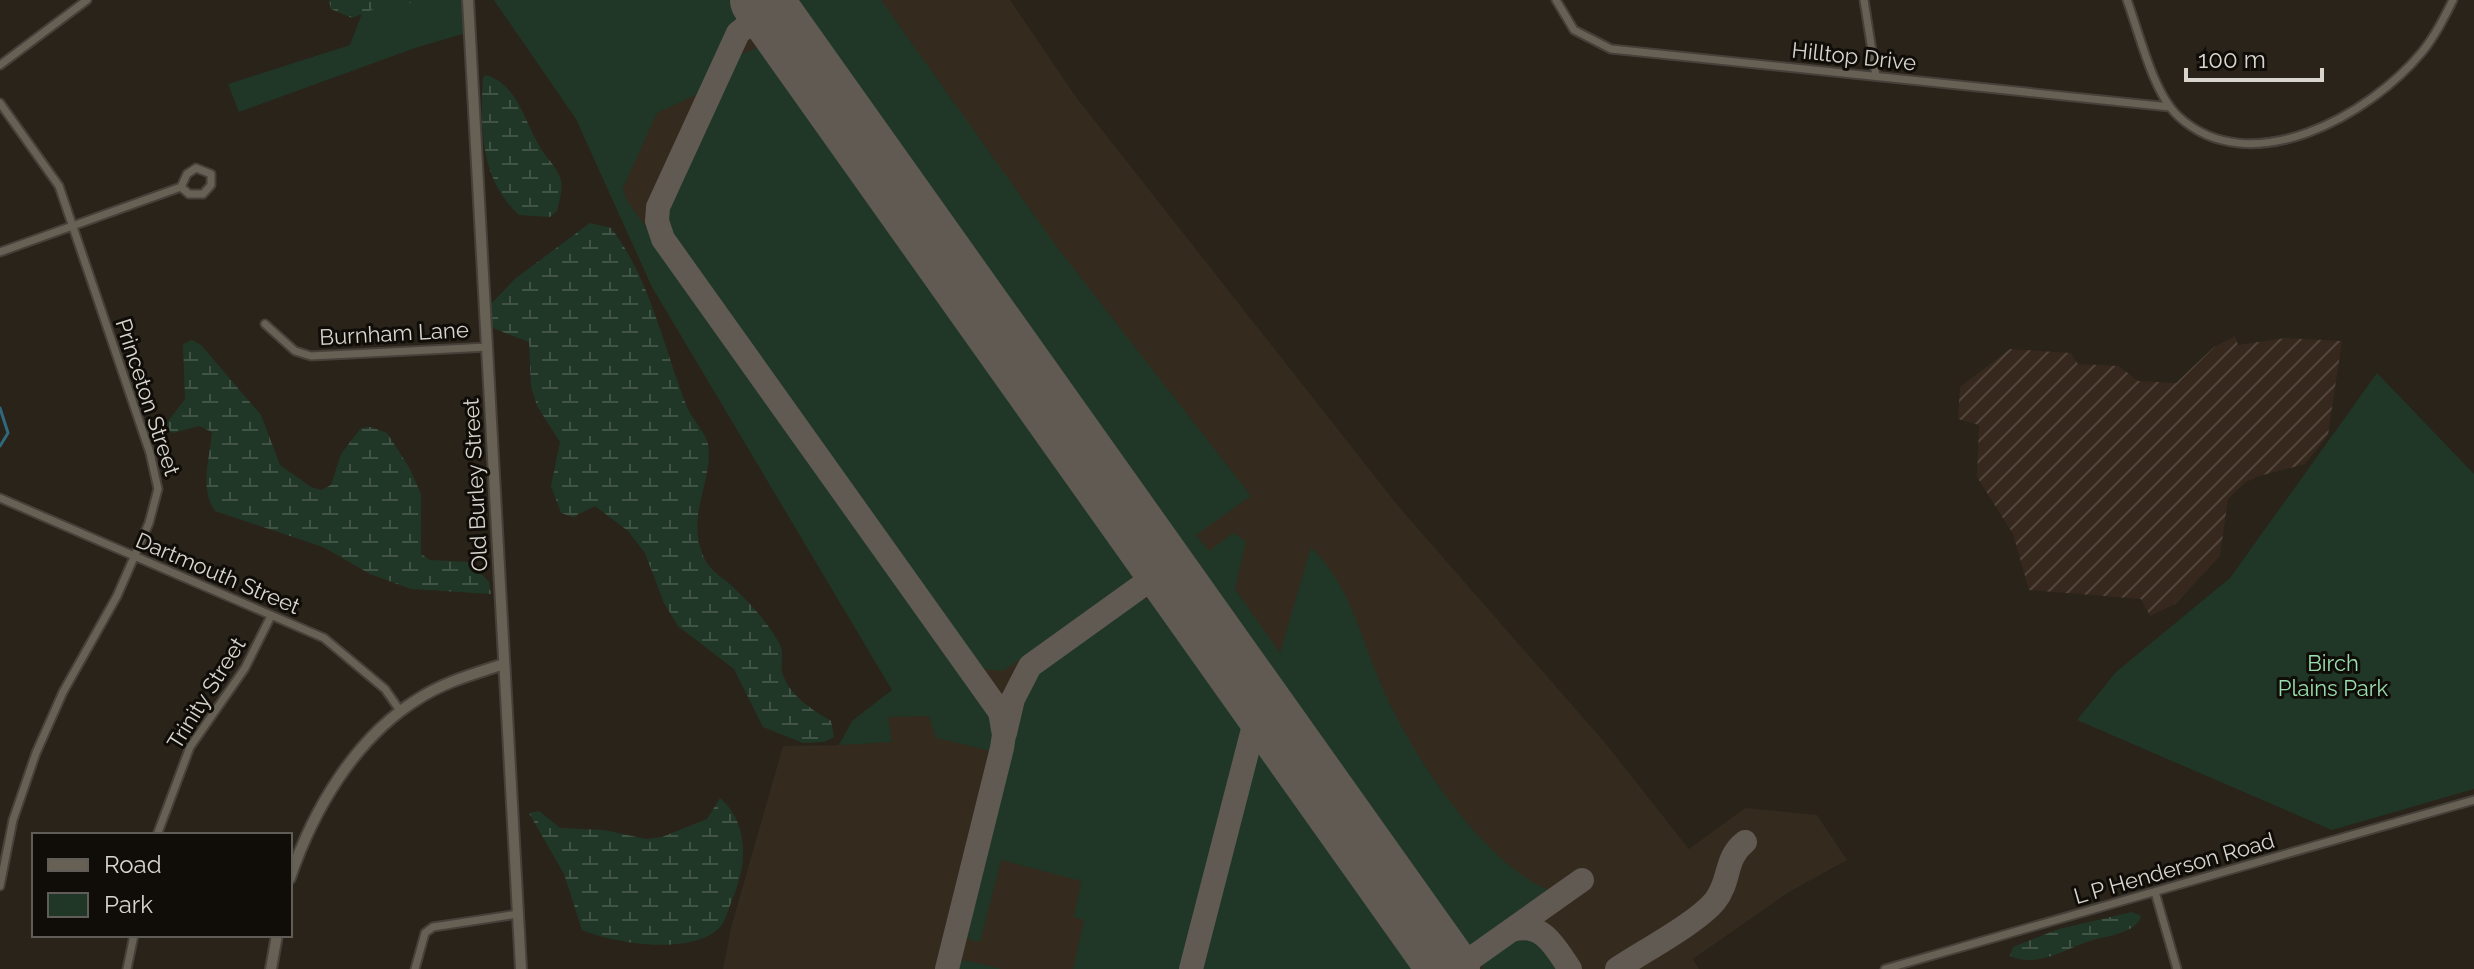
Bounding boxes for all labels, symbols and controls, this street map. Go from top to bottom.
scale bar [2186,32,2322,82]
street label: Hilltop Drive [1791,37,1918,75]
text: 100 m [2198,45,2266,74]
street label: Princeton Street [110,315,186,479]
street label: Burnham Lane [319,316,469,350]
street label: Old Burley Street [457,397,493,572]
street label: Dartmouth Street [132,527,305,620]
street label: Trinity Street [161,632,251,754]
park label: Birch Plains Park [2278,650,2389,701]
street label: L P Henderson Road [2071,827,2277,909]
legend [32,833,292,937]
text: Road [104,850,162,879]
text: Park [104,890,153,919]

